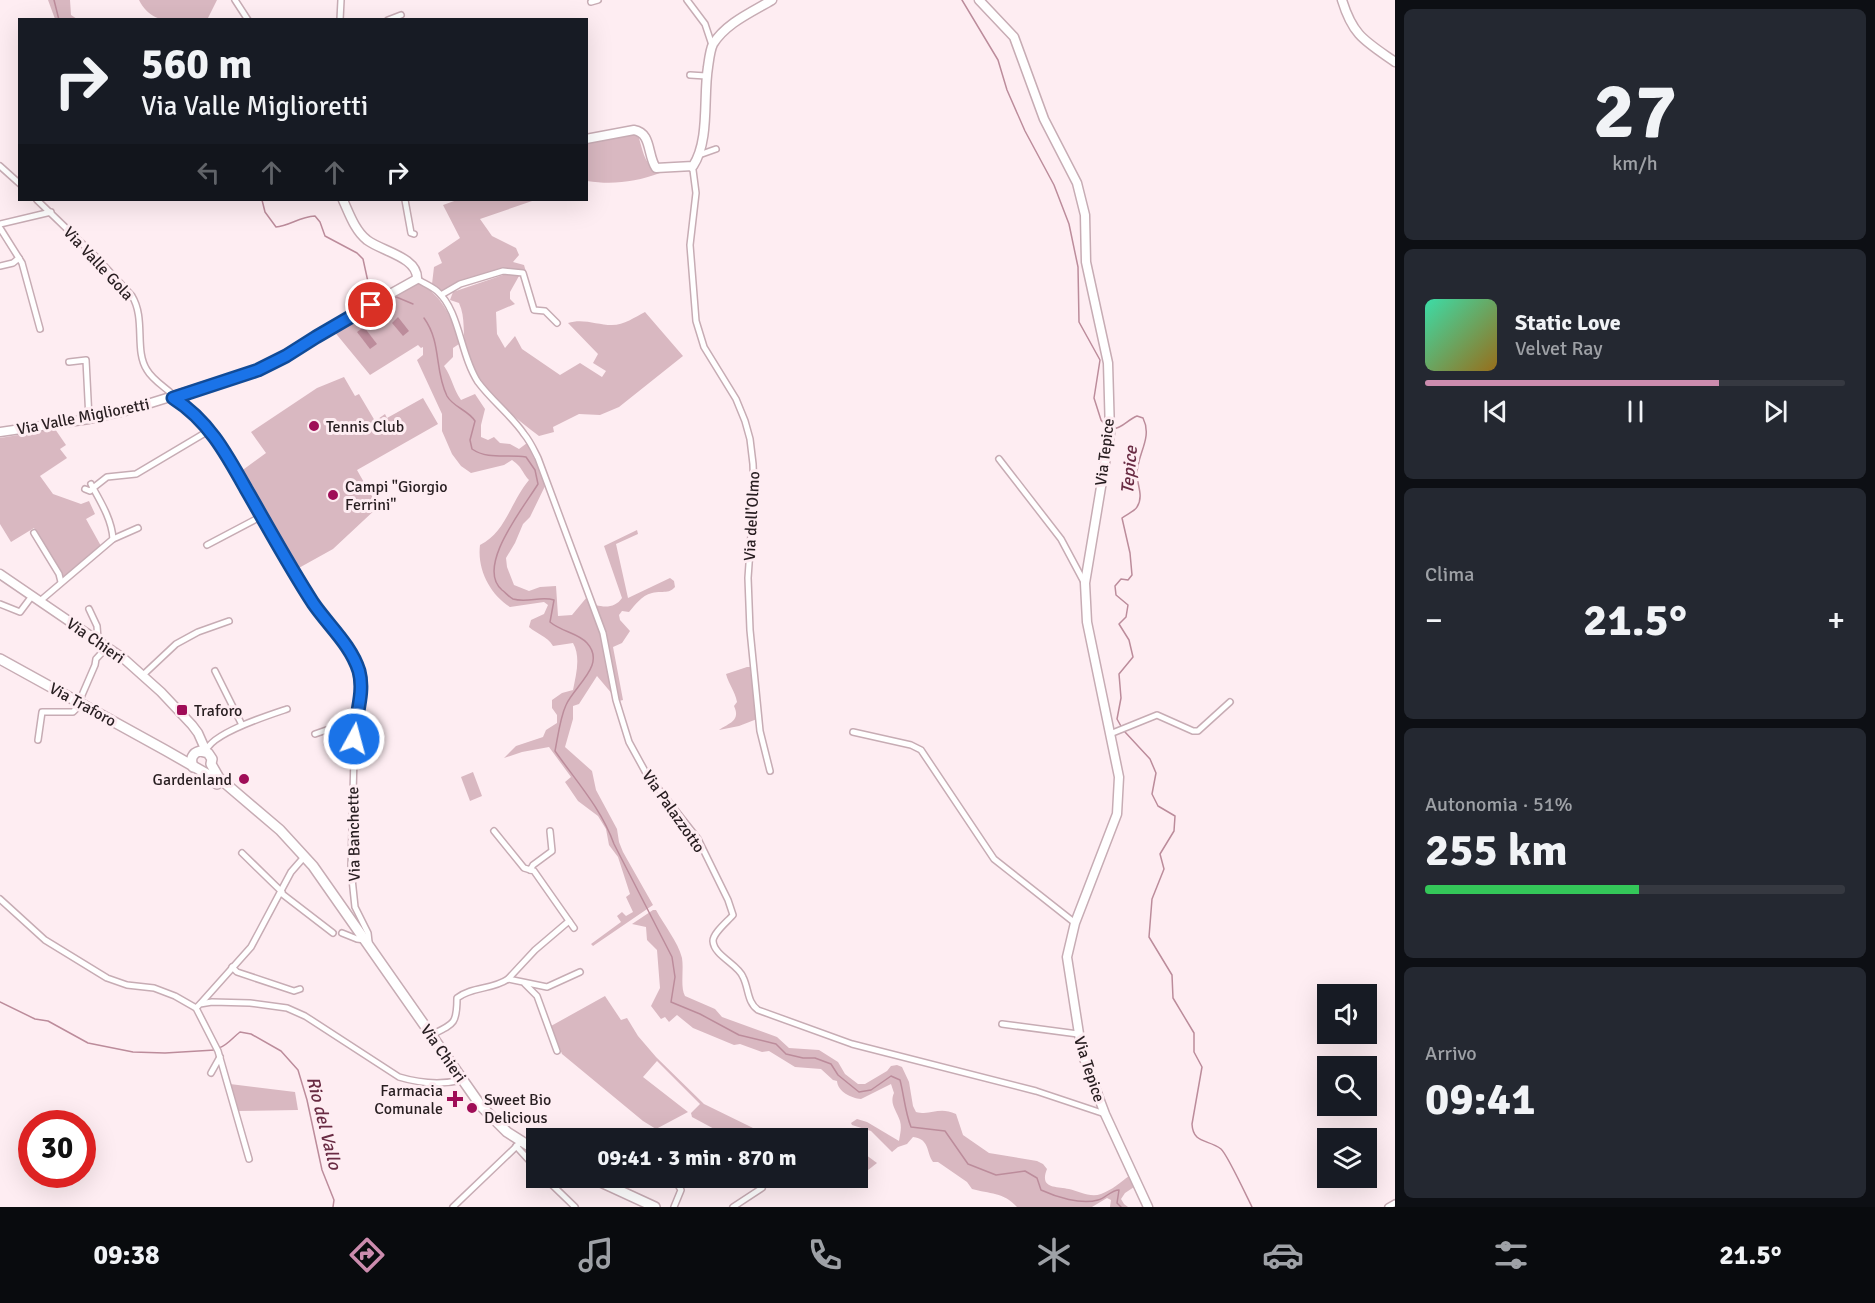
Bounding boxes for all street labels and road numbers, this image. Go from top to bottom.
street label: Via Valle Gola [59,223,138,305]
street label: Via Valle Miglioretti [15,394,151,440]
street label: Via Tepice [1091,417,1119,487]
street label: Via dell'Olmo [740,471,764,562]
street label: Via Chieri [63,614,128,668]
street label: Via Traforo [45,678,120,731]
street label: Via Palazzotto [637,766,709,857]
street label: Via Banchette [343,786,365,882]
street label: Via Chieri [416,1021,470,1086]
street label: Via Tepice [1069,1034,1109,1105]

